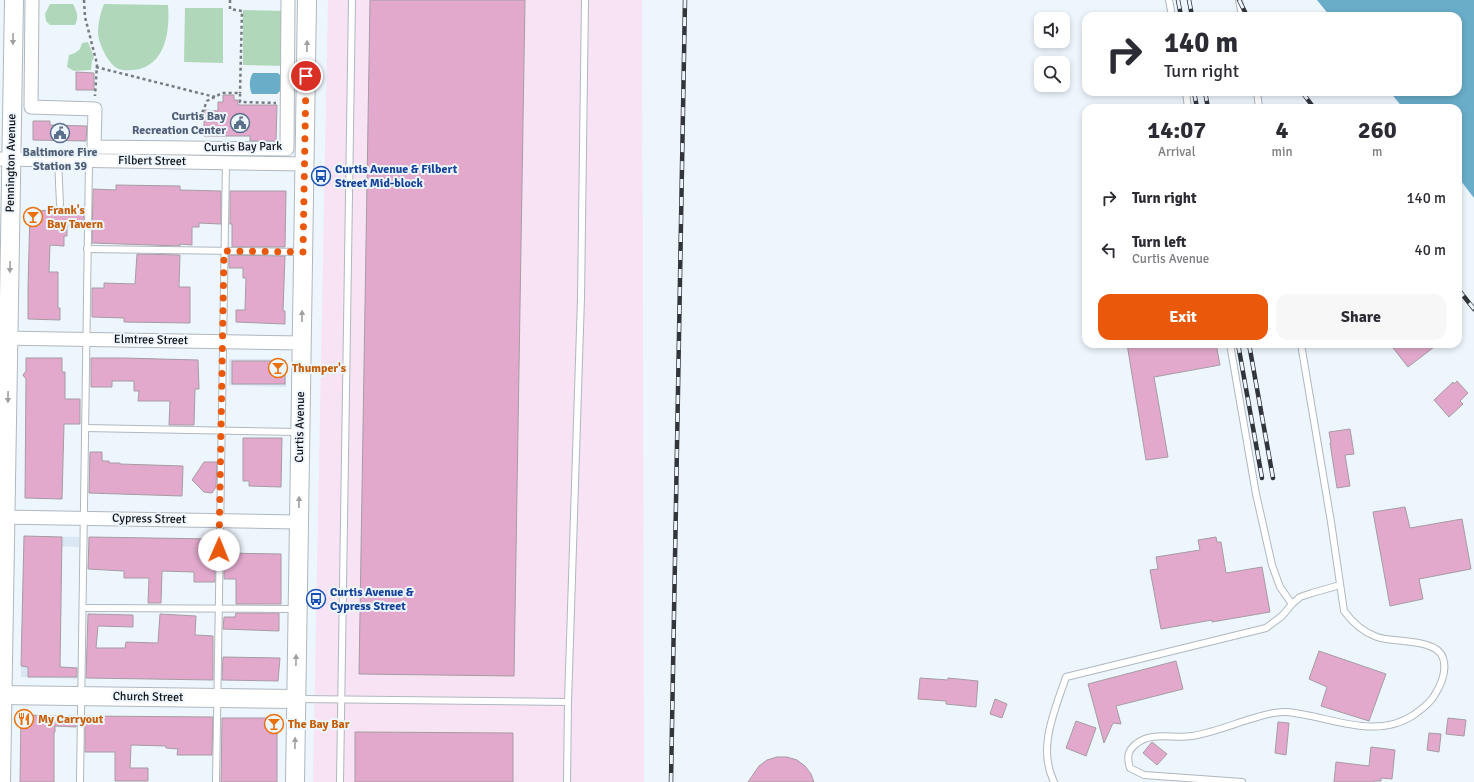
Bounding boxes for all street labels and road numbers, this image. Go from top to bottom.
street label: Pennington Avenue [3,113,19,213]
street label: Curtis Bay Park [204,139,282,155]
street label: Filbert Street [118,153,186,169]
street label: Elmtree Street [114,332,188,348]
street label: Curtis Avenue [292,391,308,463]
street label: Cypress Street [112,511,186,527]
street label: Church Street [113,689,183,705]

